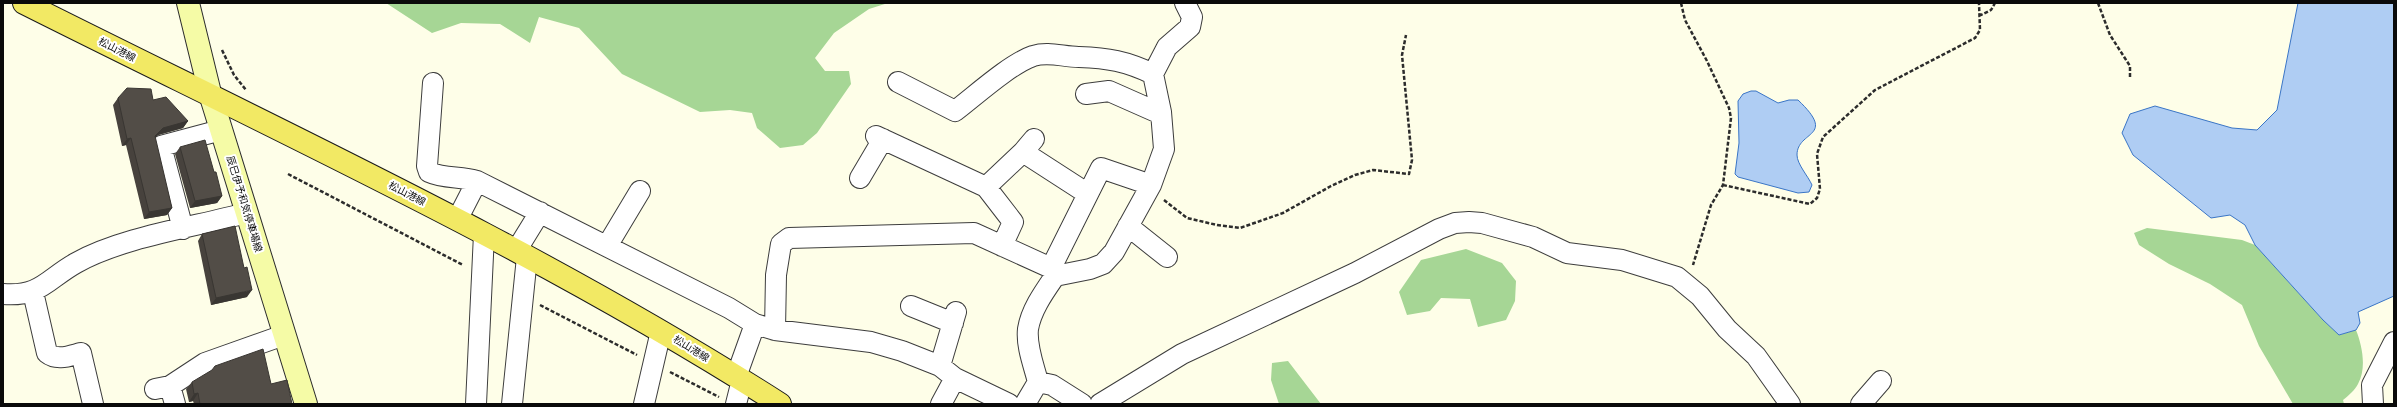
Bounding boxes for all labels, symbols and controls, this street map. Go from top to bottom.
street label: 松山港線 [96,36,138,64]
street label: 辰巳伊予和気停車場線 [224,154,264,254]
street label: 松山港線 [386,180,428,208]
street label: 松山港線 [671,333,711,365]

